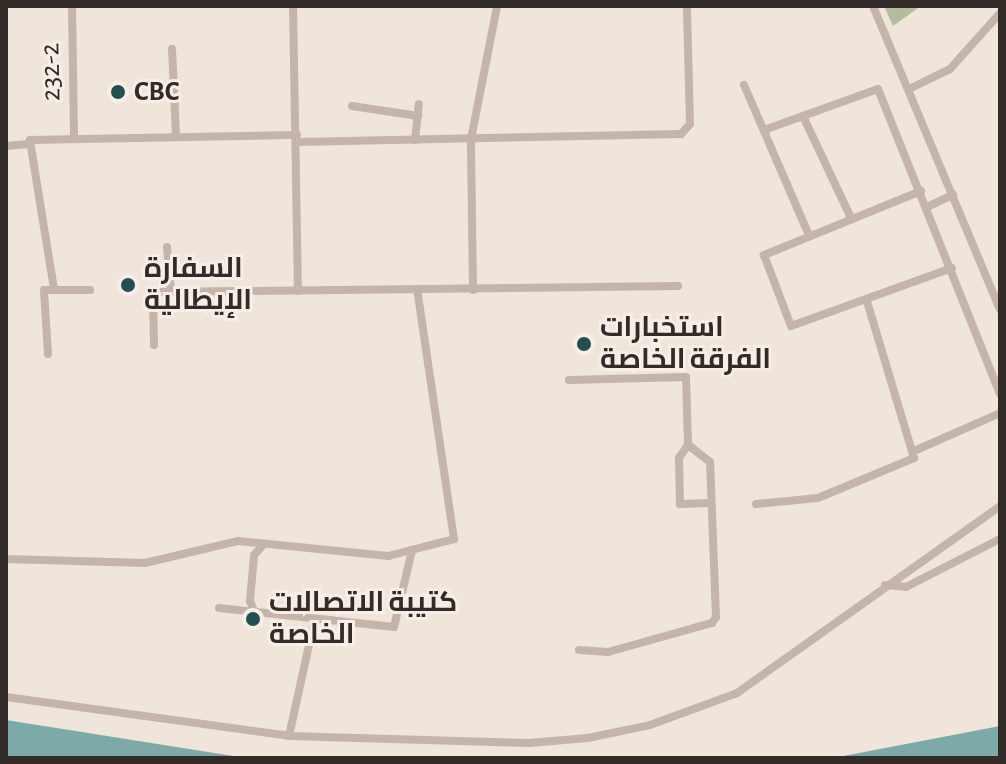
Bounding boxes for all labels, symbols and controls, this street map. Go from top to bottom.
street label: 232-2 [34,43,68,101]
place label: CBC [134,75,179,109]
marker: CBC [109,83,127,101]
place label: السفارة الإيطالية [144,252,252,318]
marker: السفارة الإيطالية [119,276,137,294]
place label: استخبارات الفرقة الخاصة [600,311,771,377]
marker: استخبارات الفرقة الخاصة [575,335,593,353]
place label: كتيبة الاتصالات الخاصة [269,586,457,652]
marker: كتيبة الاتصالات الخاصة [244,610,262,628]

